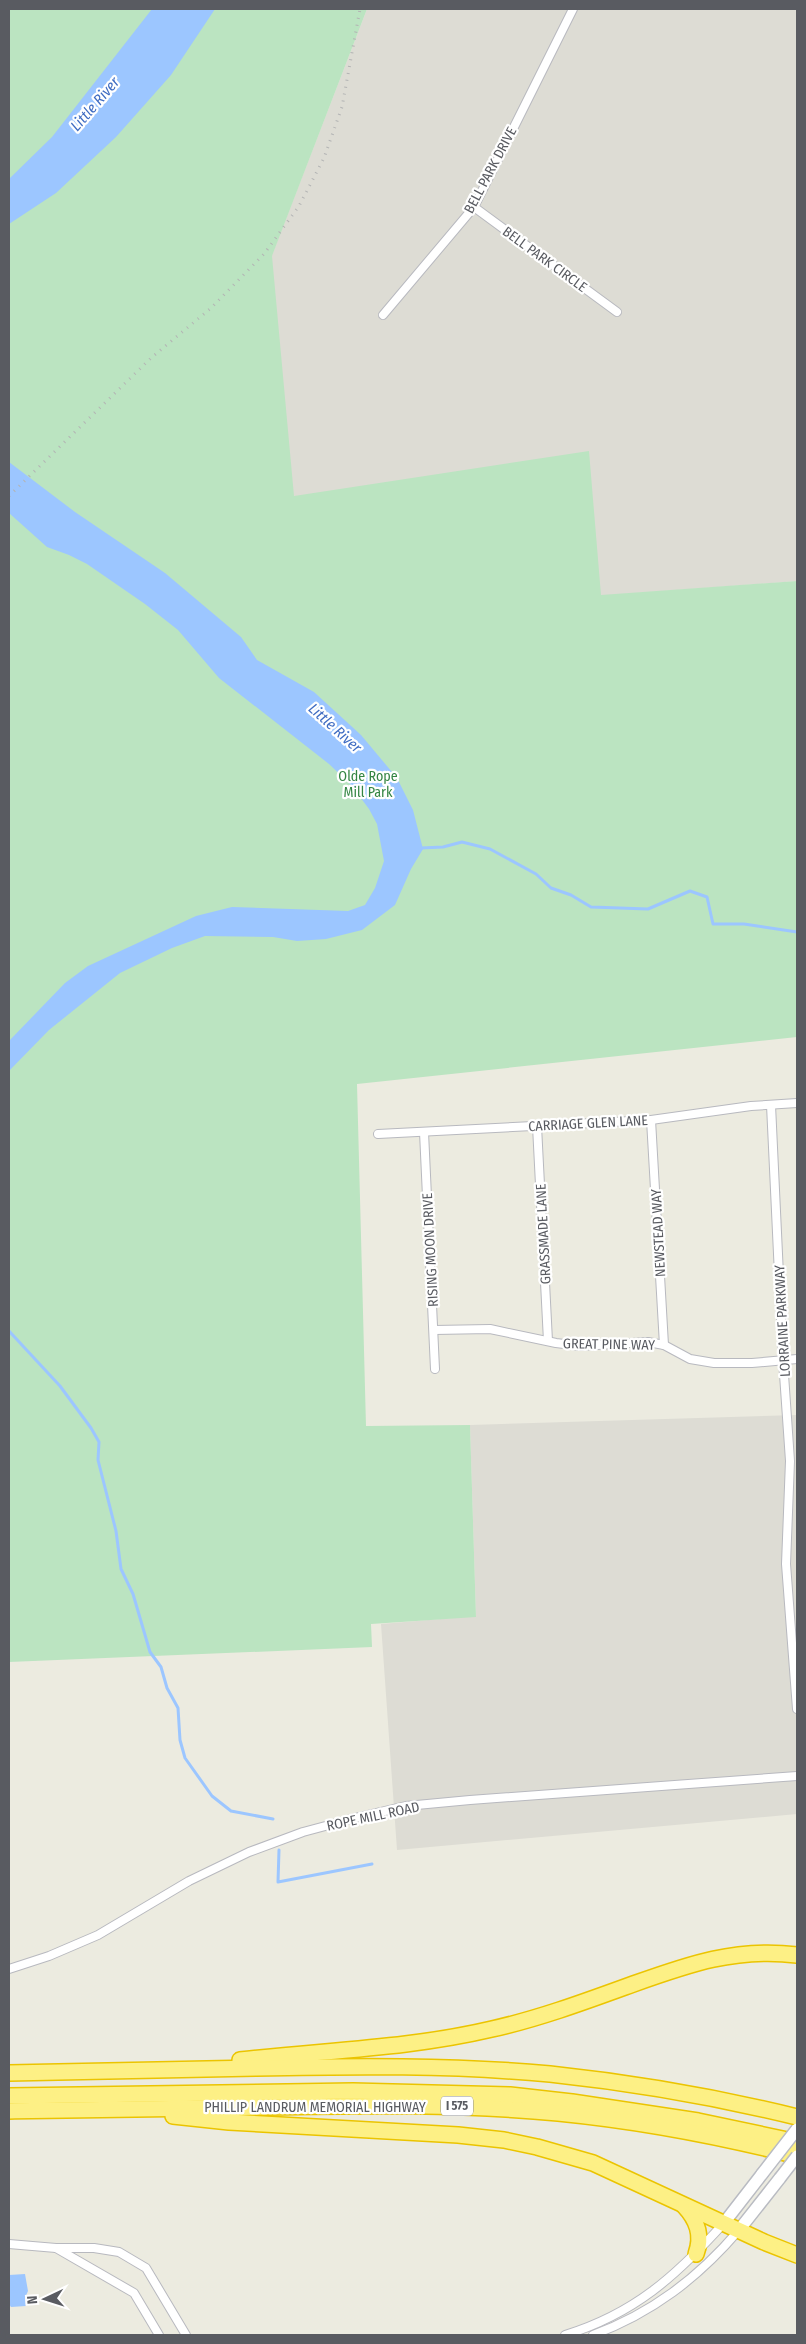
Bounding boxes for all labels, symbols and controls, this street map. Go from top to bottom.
water label: Little River [67,73,124,135]
street label: BELL PARK DRIVE [461,124,520,216]
street label: BELL PARK CIRCLE [499,223,591,296]
water label: Little River [305,699,366,757]
park label: Olde Rope Mill Park [338,768,398,801]
street label: CARRIAGE GLEN LANE [528,1112,649,1135]
street label: GRASSMADE LANE [532,1183,555,1285]
street label: NEWSTEAD WAY [648,1189,669,1277]
street label: RISING MOON DRIVE [419,1192,442,1307]
street label: LORRAINE PARKWAY [771,1265,794,1377]
street label: GREAT PINE WAY [563,1335,655,1354]
street label: ROPE MILL ROAD [325,1798,421,1835]
road number: I 575 [441,2096,473,2116]
street label: PHILLIP LANDRUM MEMORIAL HIGHWAY [204,2099,426,2116]
north arrow [20,2274,70,2324]
text: N [24,2295,41,2305]

